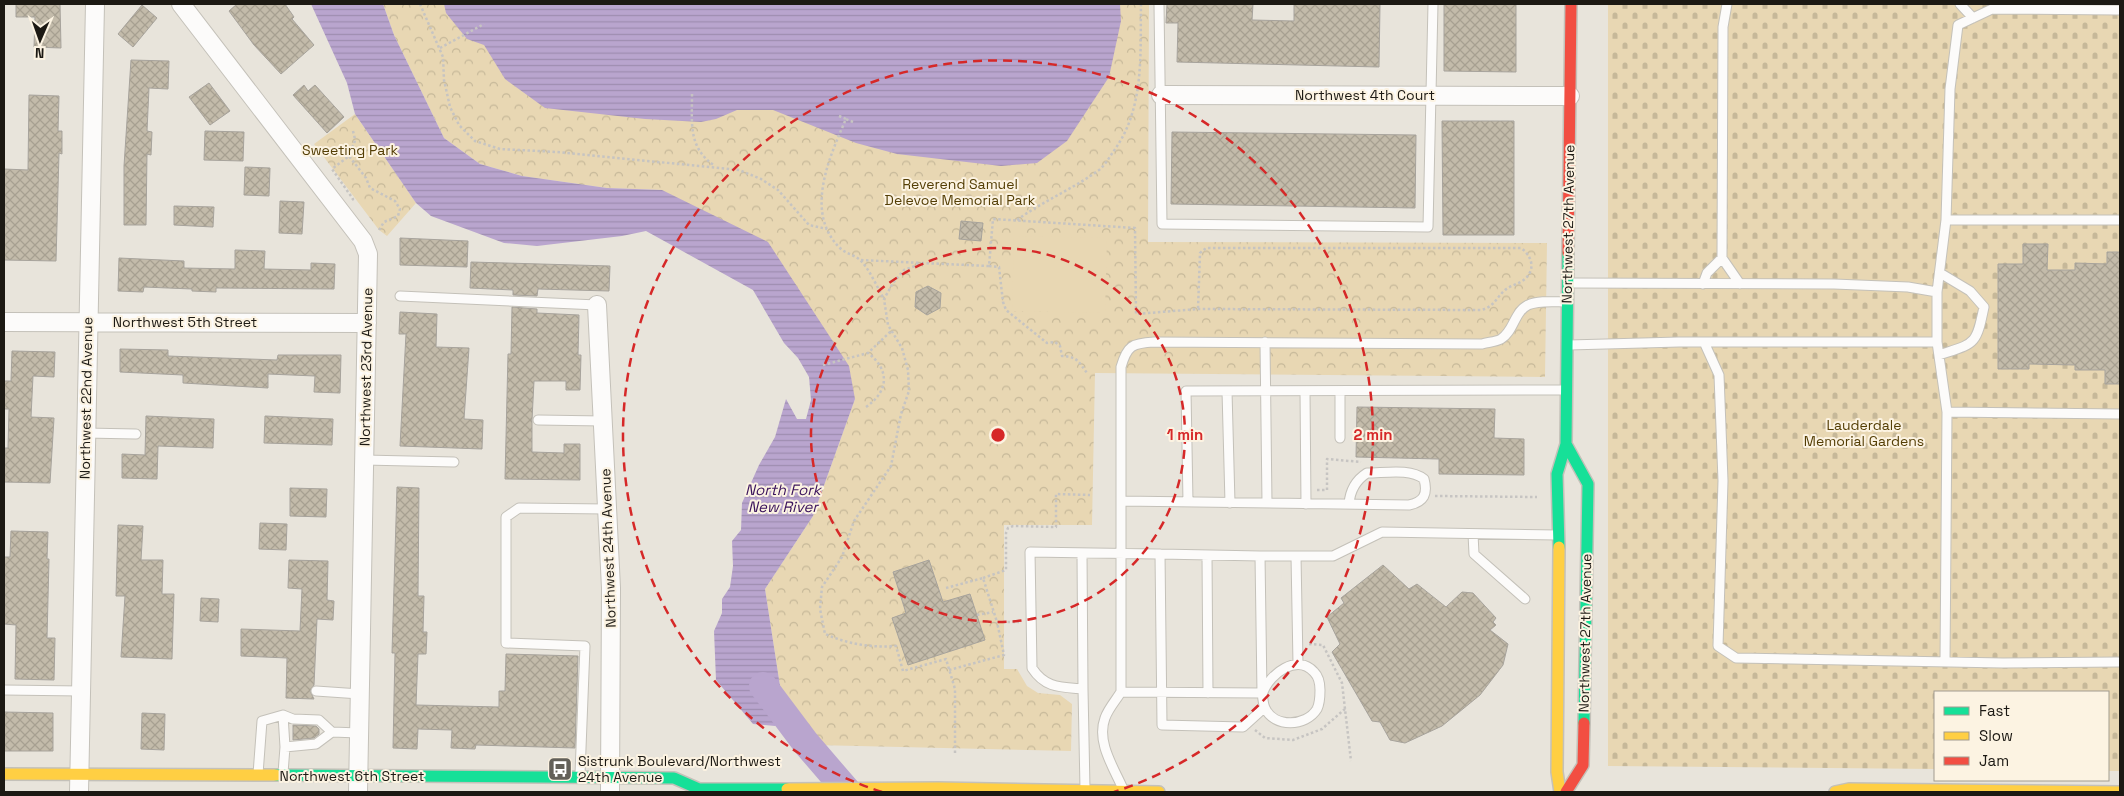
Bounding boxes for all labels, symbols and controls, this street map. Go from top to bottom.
north arrow [15,15,65,65]
text: N [35,44,45,62]
street label: Northwest 4th Court [1295,86,1435,104]
park label: Sweeting Park [302,141,399,159]
street label: Northwest 27th Avenue [1558,144,1578,304]
park label: Reverend Samuel Delevoe Memorial Park [885,175,1036,209]
street label: Northwest 23rd Avenue [356,288,376,446]
street label: Northwest 5th Street [113,313,257,331]
street label: Northwest 22nd Avenue [76,317,96,479]
park label: Lauderdale Memorial Gardens [1804,416,1924,450]
text: 1 min [1167,425,1203,444]
text: 2 min [1354,425,1392,444]
centre of rings [989,426,1007,444]
street label: Northwest 24th Avenue [596,468,620,628]
water label: North Fork New River [745,480,823,516]
street label: Northwest 27th Avenue [1575,553,1595,713]
legend [1934,691,2109,781]
text: Fast [1979,701,2010,720]
text: Slow [1979,726,2013,745]
text: Jam [1979,751,2009,770]
place label: Sistrunk Boulevard/Northwest 24th Avenue [578,752,781,786]
bus stop icon: Sistrunk Boulevard/Northwest 24th Avenue [547,756,573,782]
street label: Northwest 6th Street [280,767,424,785]

